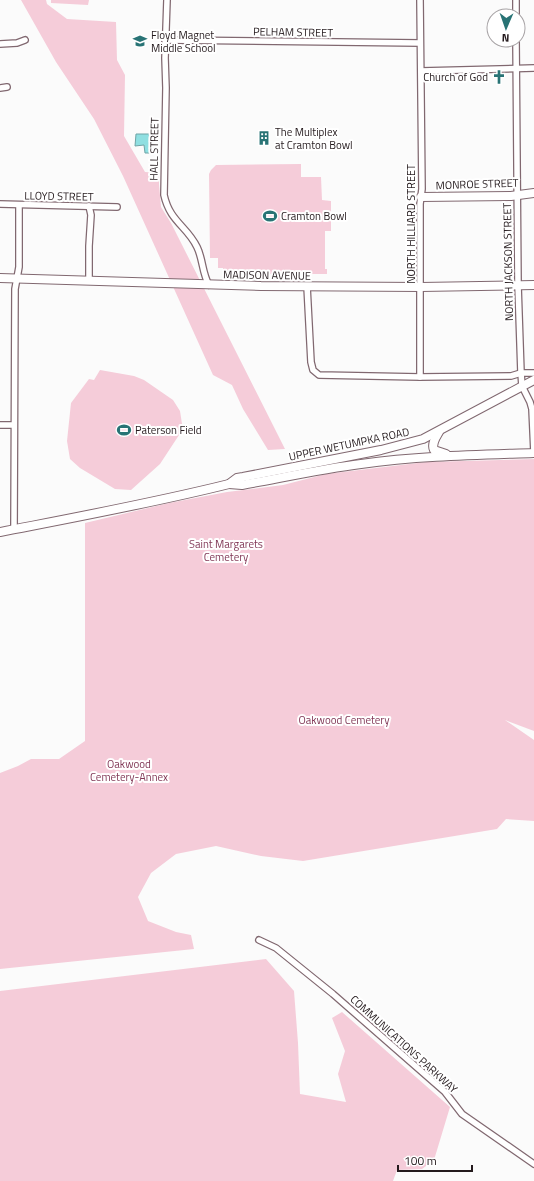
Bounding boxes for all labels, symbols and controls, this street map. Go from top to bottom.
north arrow [486,8,526,48]
street label: PELHAM STREET [253,23,333,41]
place label: Floyd Magnet Middle School [151,27,216,56]
text: N [502,30,510,46]
school or university icon: Floyd Magnet Middle School [132,33,148,49]
place label: Church of God [423,69,488,85]
church icon: Church of God [491,69,507,85]
street label: HALL STREET [145,117,163,181]
place label: The Multiplex at Cramton Bowl [275,124,353,153]
building icon: The Multiplex at Cramton Bowl [256,130,272,146]
street label: NORTH HILLIARD STREET [403,164,419,284]
street label: MONROE STREET [435,175,519,193]
street label: LLOYD STREET [24,187,94,205]
street label: NORTH JACKSON STREET [499,202,517,321]
sports icon: Cramton Bowl [262,208,278,224]
place label: Cramton Bowl [281,208,347,224]
street label: MADISON AVENUE [223,266,311,284]
sports icon: Paterson Field [116,422,132,438]
place label: Paterson Field [135,422,202,438]
street label: UPPER WETUMPKA ROAD [287,423,411,465]
park label: Saint Margarets Cemetery [189,536,263,565]
park label: Oakwood Cemetery [299,712,390,728]
park label: Oakwood Cemetery-Annex [90,756,168,785]
street label: COMMUNICATIONS PARKWAY [347,991,461,1097]
scale bar [398,1147,472,1173]
text: 100 m [404,1151,437,1170]

